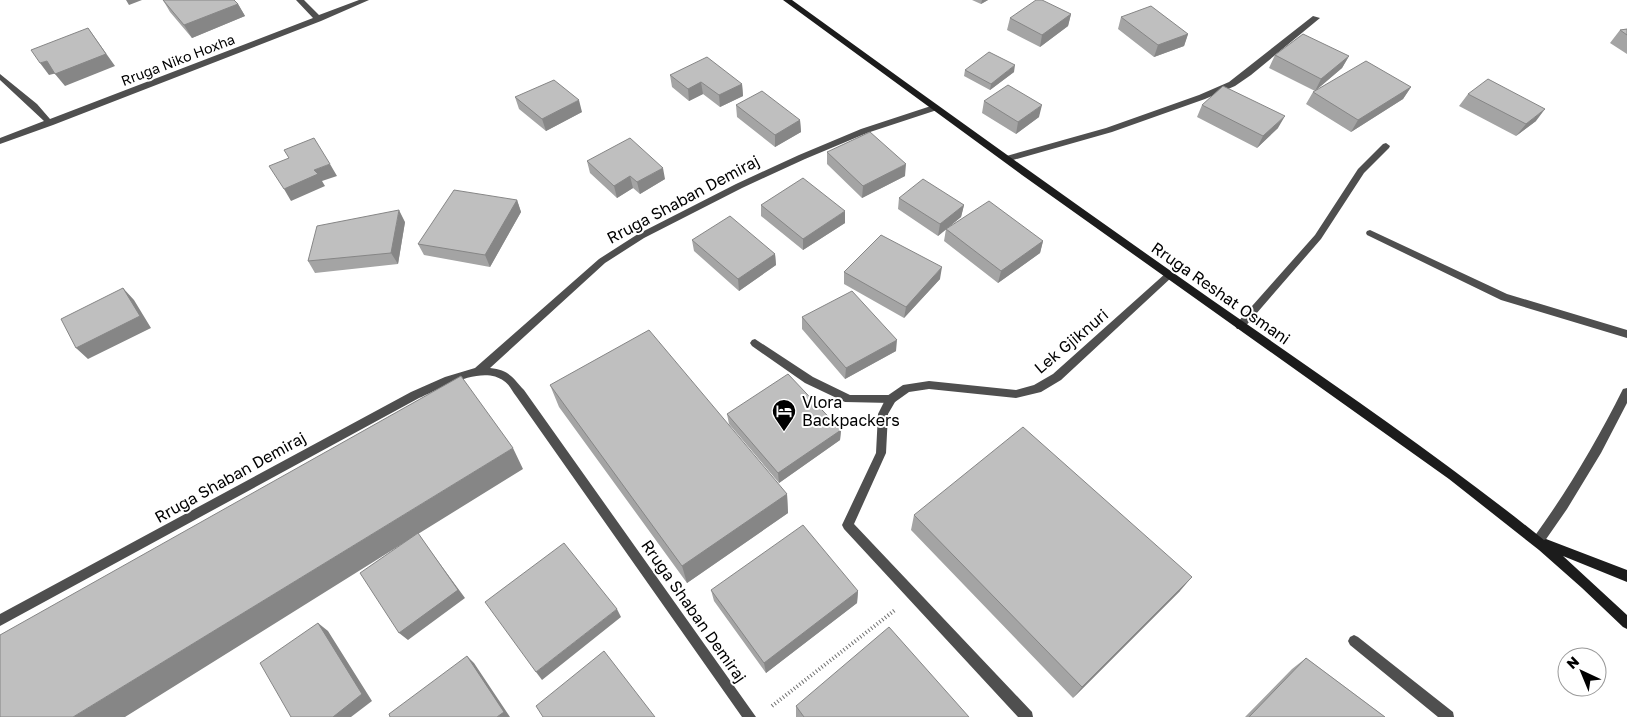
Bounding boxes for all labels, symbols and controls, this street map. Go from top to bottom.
street label: Rruga Niko Hoxha [119,30,237,89]
street label: Rruga Shaban Demiraj [603,150,763,248]
street label: Rruga Reshat Osmani [1148,238,1294,348]
street label: Lek Gjiknuri [1030,304,1112,378]
place label: Vlora Backpackers [802,392,900,430]
hotel icon: Vlora Backpackers [771,398,797,432]
street label: Rruga Shaban Demiraj [151,427,309,527]
street label: Rruga Shaban Demiraj [637,536,751,686]
north arrow [1557,647,1607,697]
text: N [1563,652,1582,672]

